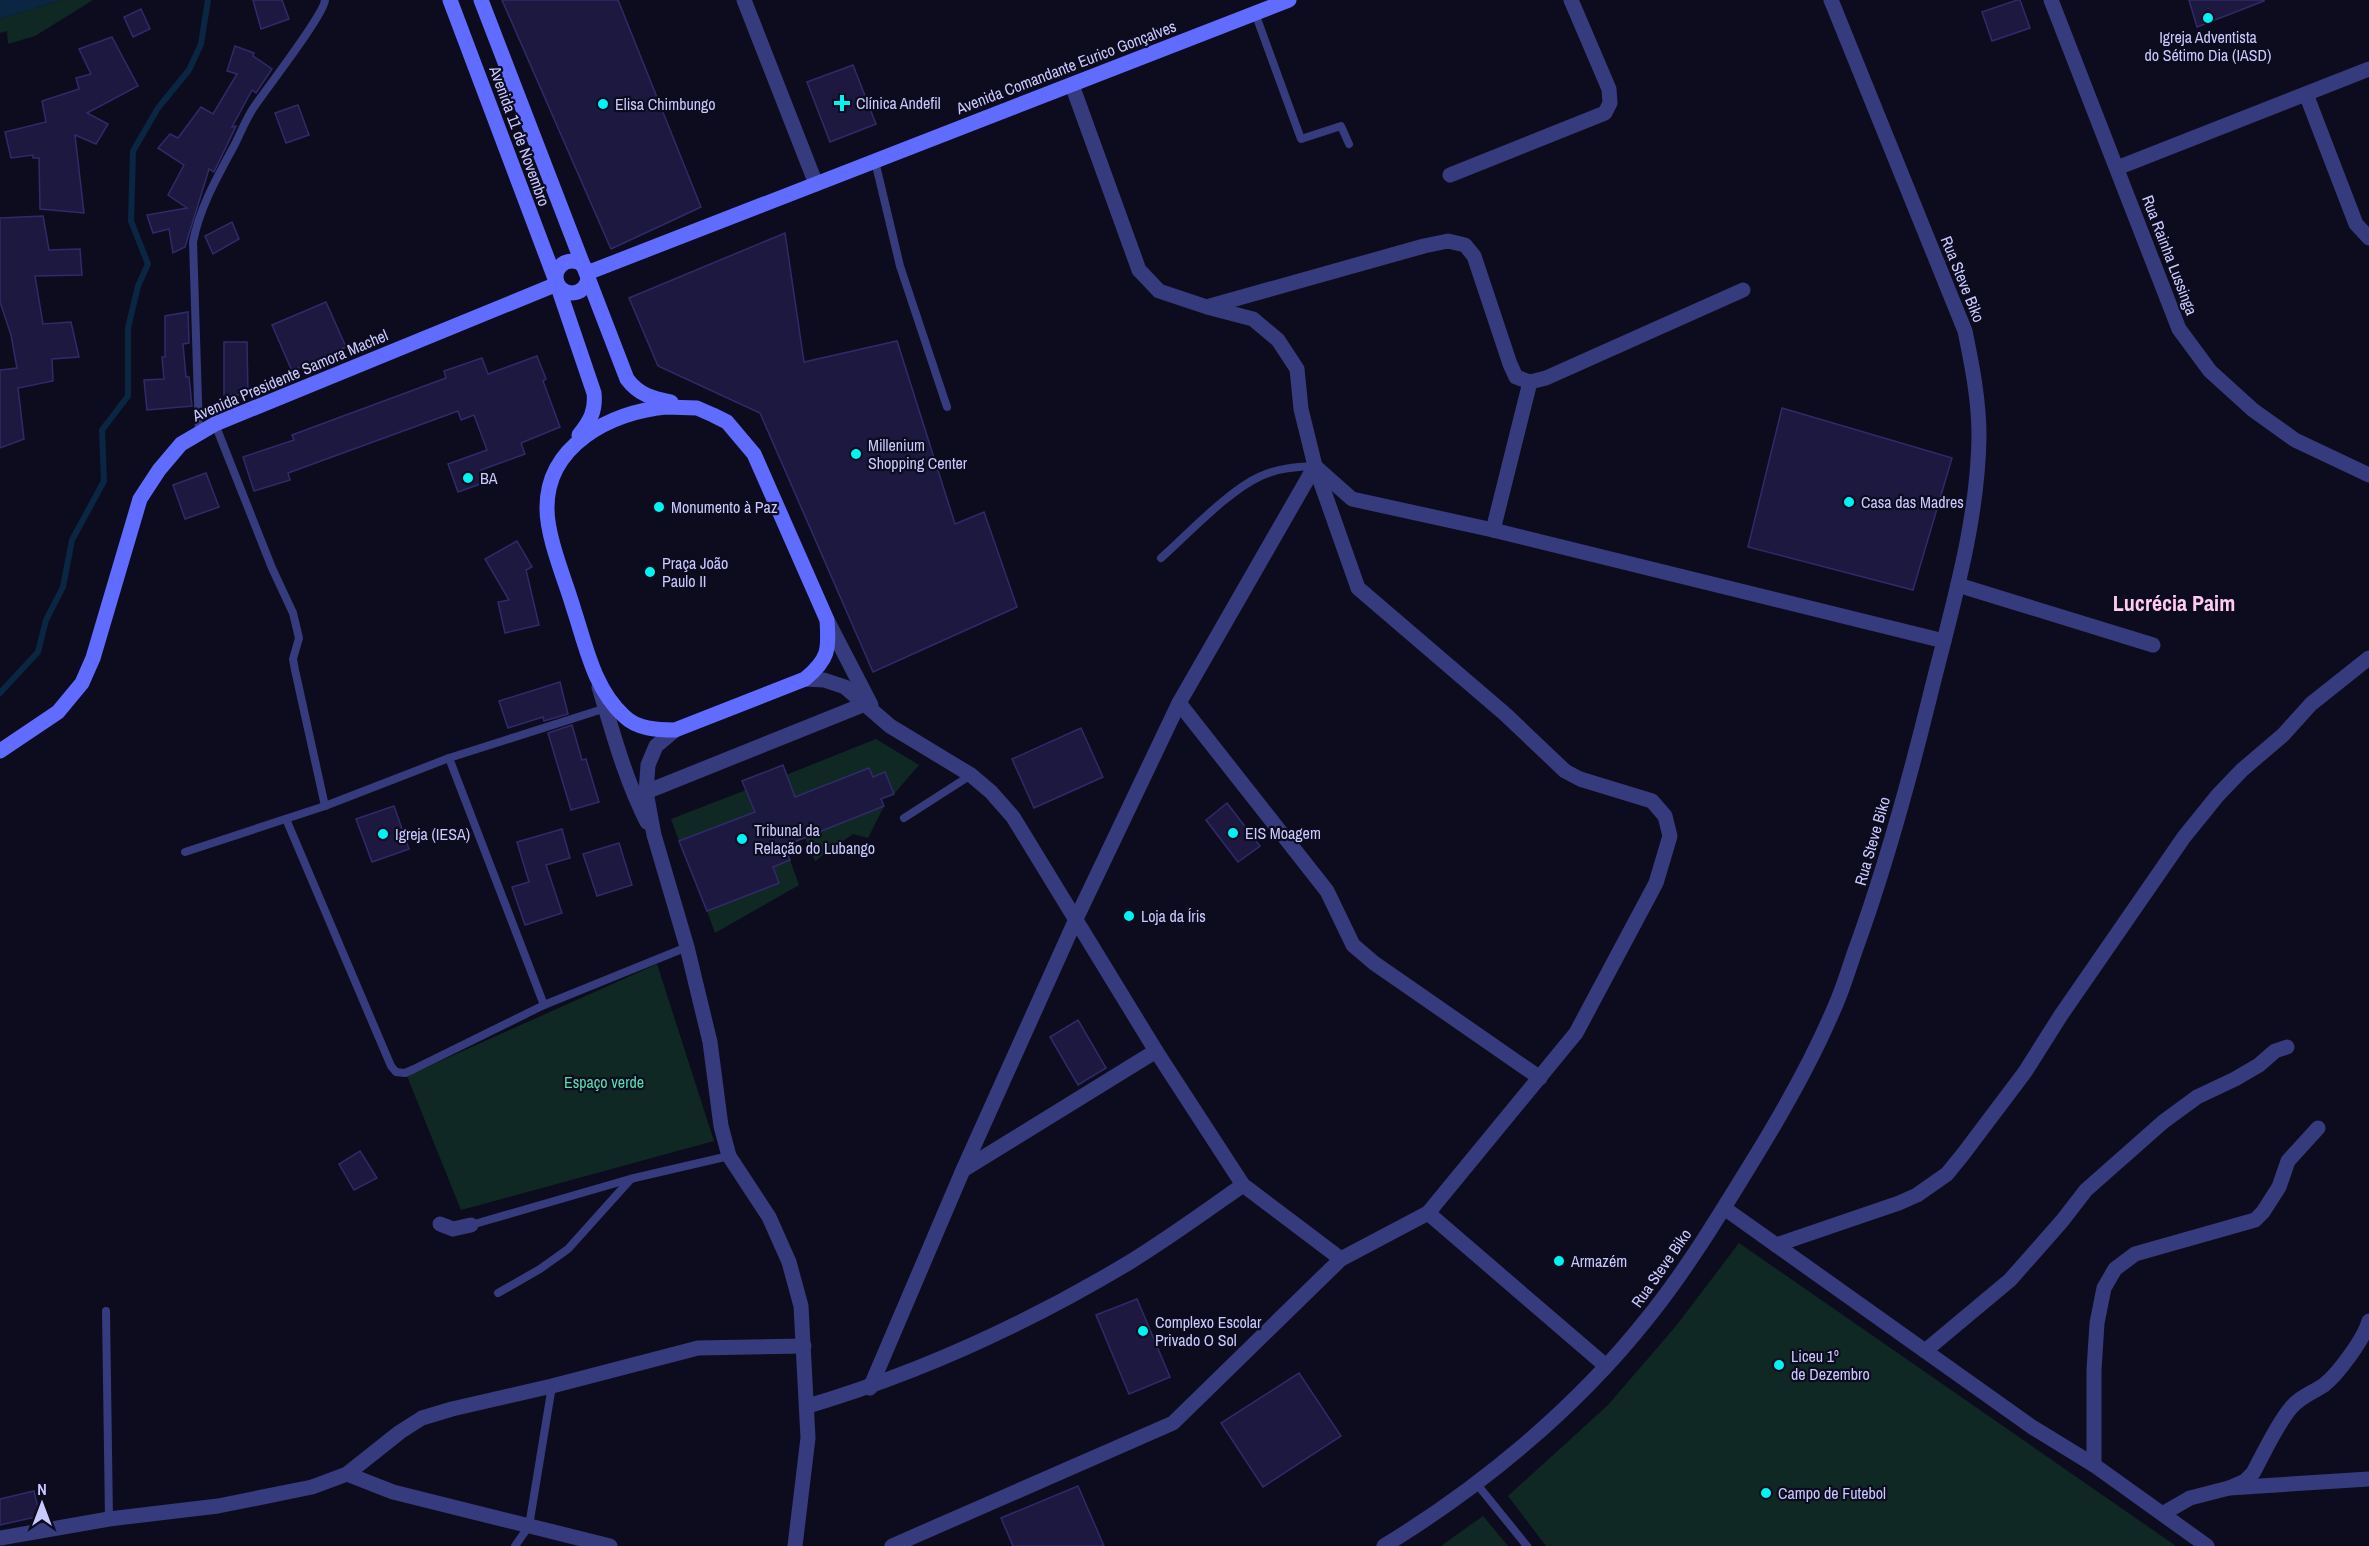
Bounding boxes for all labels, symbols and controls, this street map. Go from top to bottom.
marker: Igreja Adventista do Sétimo Dia (IASD) [2201,11,2215,25]
street label: Avenida Comandante Eurico Gonçalves [952,15,1179,120]
place label: Igreja Adventista do Sétimo Dia (IASD) [2145,26,2271,66]
street label: Avenida 11 de Novembro [484,62,556,209]
place label: Clínica Andefil [856,92,941,114]
place label: Elisa Chimbungo [615,93,716,115]
marker: Clínica Andefil [833,94,851,112]
marker: Elisa Chimbungo [596,97,610,111]
street label: Rua Rainha Lussinga [2137,192,2203,319]
street label: Rua Steve Biko [1936,233,1990,325]
street label: Avenida Presidente Samora Machel [188,324,391,427]
place label: Millenium Shopping Center [868,434,968,474]
marker: Millenium Shopping Center [849,447,863,461]
place label: BA [480,467,498,489]
marker: BA [461,471,475,485]
place label: Casa das Madres [1861,491,1964,513]
marker: Casa das Madres [1842,495,1856,509]
place label: Monumento à Paz [671,496,778,518]
marker: Monumento à Paz [652,500,666,514]
place label: Praça João Paulo II [662,552,728,592]
marker: Praça João Paulo II [643,565,657,579]
district label: Lucrécia Paim [2113,588,2235,618]
street label: Rua Steve Biko [1849,794,1895,888]
place label: Tribunal da Relação do Lubango [754,819,875,859]
place label: EIS Moagem [1245,822,1321,844]
place label: Igreja (IESA) [395,823,470,845]
marker: EIS Moagem [1226,826,1240,840]
marker: Igreja (IESA) [376,827,390,841]
marker: Tribunal da Relação do Lubango [735,832,749,846]
place label: Loja da Íris [1141,905,1206,927]
marker: Loja da Íris [1122,909,1136,923]
park label: Espaço verde [564,1071,644,1093]
street label: Rua Steve Biko [1626,1224,1696,1312]
place label: Armazém [1570,1250,1627,1272]
marker: Armazém [1552,1254,1566,1268]
place label: Complexo Escolar Privado O Sol [1155,1311,1262,1351]
marker: Complexo Escolar Privado O Sol [1136,1324,1150,1338]
place label: Liceu 1º de Dezembro [1791,1345,1870,1385]
marker: Liceu 1º de Dezembro [1772,1358,1786,1372]
north arrow [12,1474,72,1534]
text: N [37,1478,47,1500]
place label: Campo de Futebol [1778,1482,1886,1504]
marker: Campo de Futebol [1759,1486,1773,1500]

